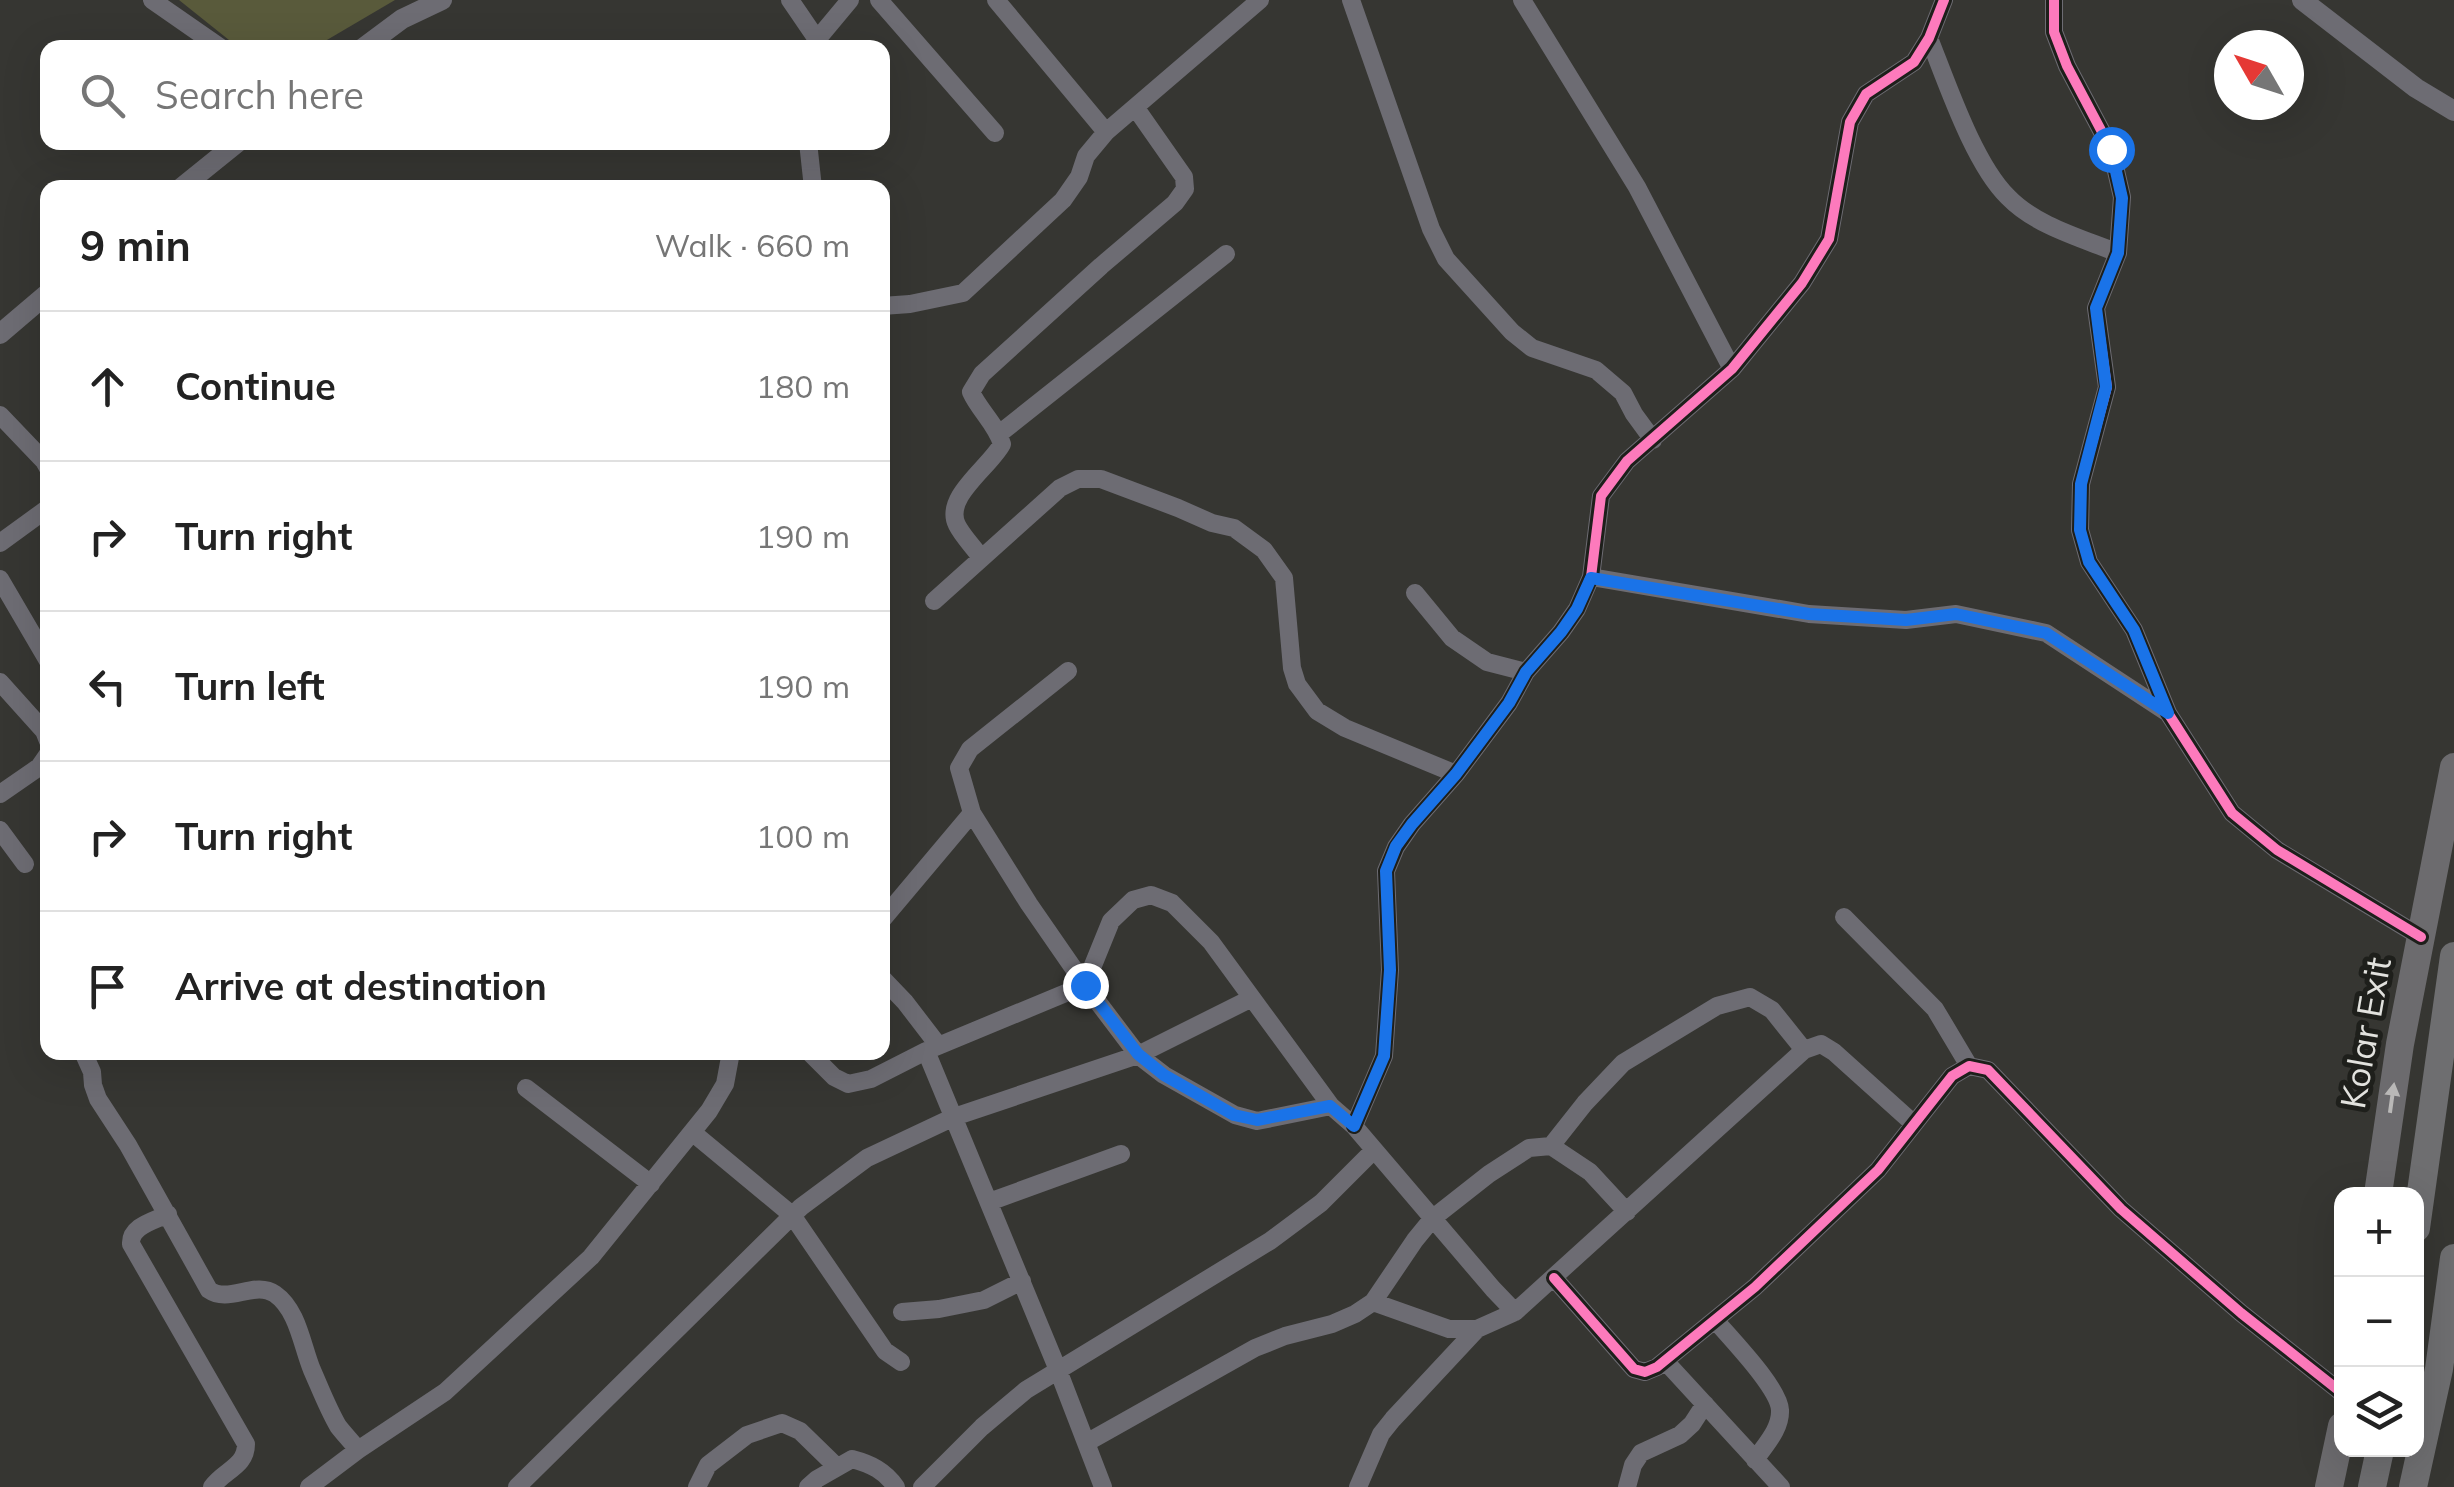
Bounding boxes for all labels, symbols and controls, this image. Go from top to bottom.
north arrow [2214,30,2304,120]
search box [40,40,890,150]
icon: search [75,68,130,123]
text: Search here [155,71,364,119]
route start [2089,127,2135,173]
text: 9 min [80,219,191,272]
text: Walk · 660 m [655,225,850,265]
icon: ahead [80,359,135,414]
text: Continue [175,362,336,410]
text: 180 m [756,366,850,406]
icon: right [80,509,135,564]
text: Turn right [175,512,352,560]
text: 190 m [756,516,850,556]
icon: left [80,659,135,714]
text: Turn left [175,662,325,710]
text: 190 m [756,666,850,706]
icon: right [80,809,135,864]
text: Turn right [175,812,352,860]
text: 100 m [756,816,850,856]
street label: Kolar Exit [2330,954,2400,1112]
icon: arrive [80,959,135,1014]
text: Arrive at destination [175,962,547,1010]
route end [1063,963,1109,1009]
one-way arrow [2385,1082,2401,1113]
map controls [2334,1187,2424,1457]
button: + [2334,1187,2424,1277]
button: − [2334,1277,2424,1367]
button: layers [2334,1367,2424,1457]

